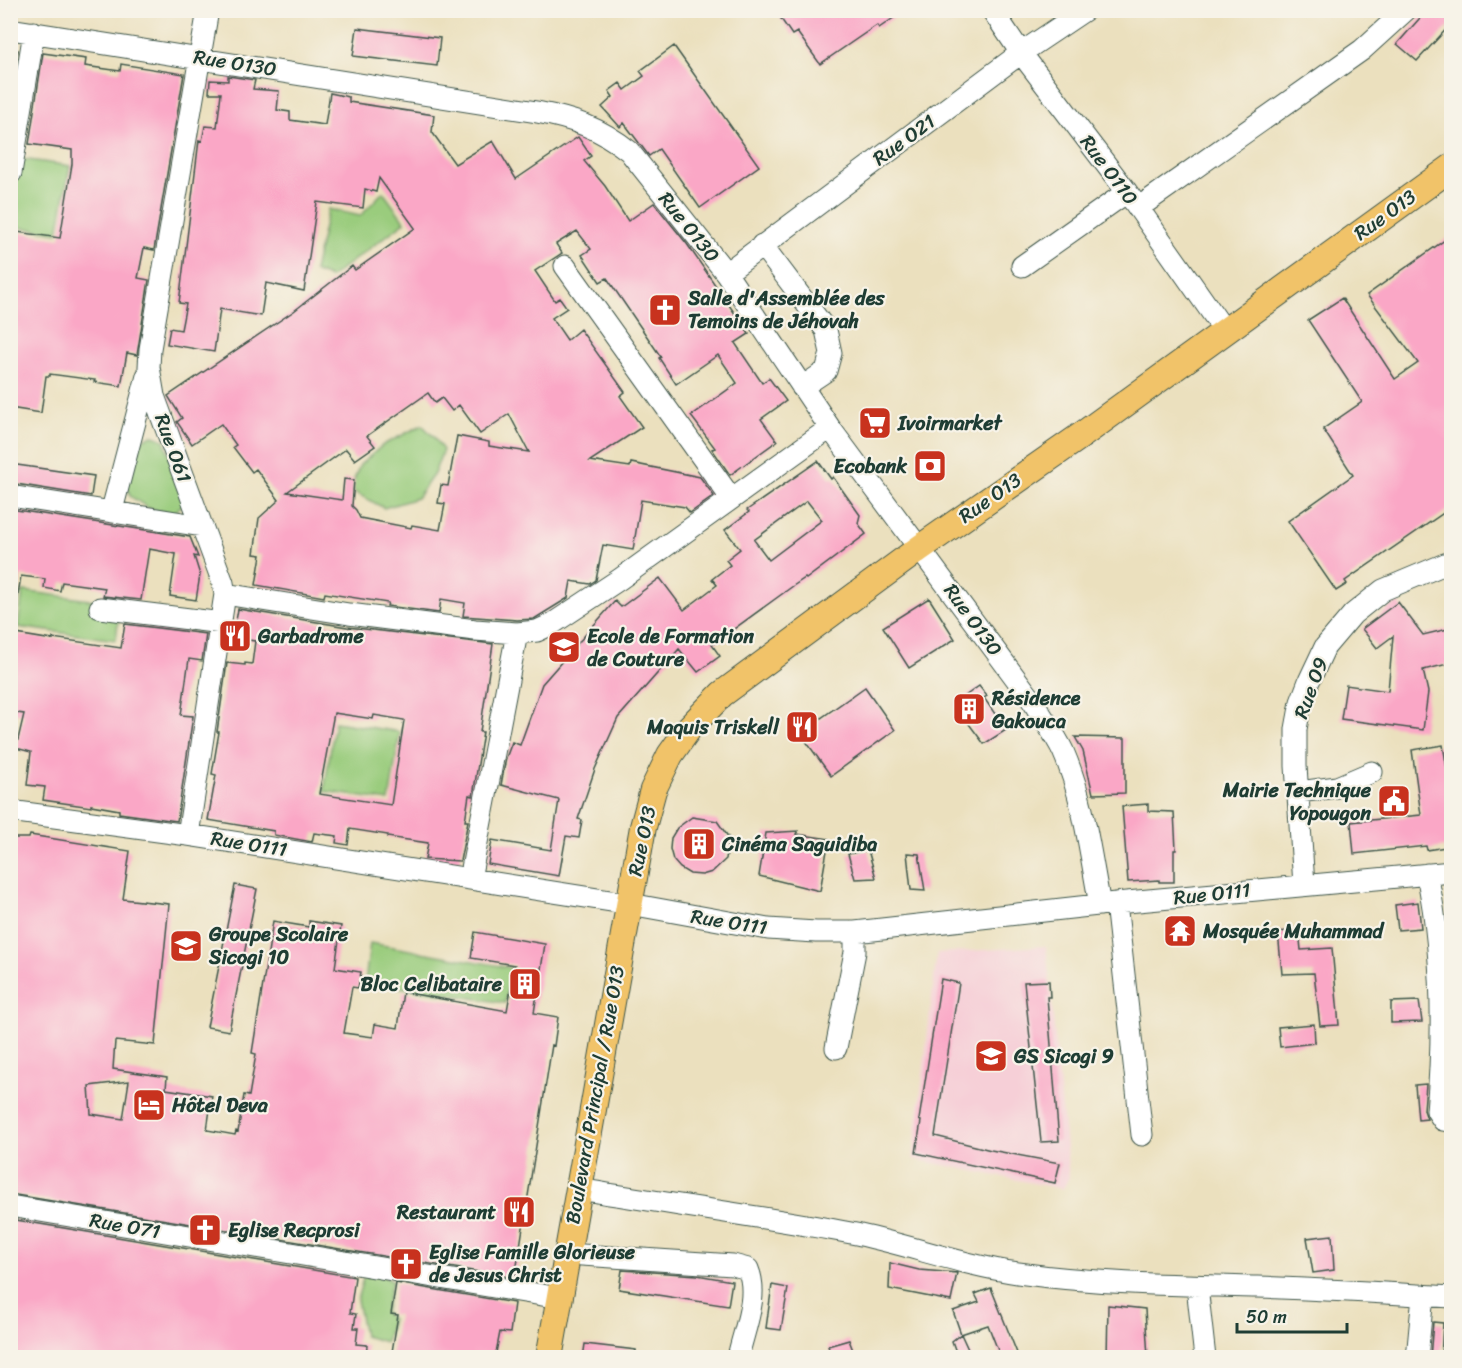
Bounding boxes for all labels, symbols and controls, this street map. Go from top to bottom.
street label: Rue O130 [191,39,279,87]
street label: Rue O21 [865,105,943,175]
street label: Rue O110 [1071,127,1147,213]
street label: Rue O13 [1346,180,1424,250]
street label: Rue O130 [649,184,729,270]
place label: Salle d'Assemblée des Temoins de Jéhovah [687,281,885,339]
church icon: Salle d'Assemblée des Temoins de Jéhovah [647,292,683,328]
supermarket icon: Ivoirmarket [857,405,893,441]
place label: Ivoirmarket [897,406,1004,441]
street label: Rue O61 [144,409,202,487]
bank icon: Ecobank [912,448,948,484]
place label: Ecobank [834,449,908,484]
street label: Rue O13 [951,463,1029,533]
street label: Rue O130 [934,576,1012,664]
restaurant icon: Garbadrome [217,618,253,654]
place label: Garbadrome [257,619,364,654]
place label: Ecole de Formation de Couture [587,619,754,677]
school or university icon: Ecole de Formation de Couture [546,629,582,665]
street label: Rue O9 [1284,652,1338,724]
place label: Résidence Gakouca [991,681,1081,739]
building icon: Résidence Gakouca [951,691,987,727]
restaurant icon: Maquis Triskell [784,709,820,745]
place label: Maquis Triskell [646,710,780,745]
place label: Mairie Technique Yopougon [1222,773,1372,831]
public building icon: Mairie Technique Yopougon [1376,783,1412,819]
street label: Rue O13 [618,803,666,879]
street label: Rue O111 [208,821,290,867]
building icon: Cinéma Saguidiba [681,826,717,862]
place label: Cinéma Saguidiba [721,827,877,862]
street label: Rue O111 [1172,873,1252,915]
street label: Rue O111 [688,899,770,945]
temple icon: Mosquée Muhammad [1162,913,1198,949]
place label: Mosquée Muhammad [1202,914,1386,949]
place label: Groupe Scolaire Sicogi 10 [208,917,349,975]
school or university icon: Groupe Scolaire Sicogi 10 [168,928,204,964]
street label: Boulevard Principal / Rue O13 [555,963,635,1227]
building icon: Bloc Celibataire [507,966,543,1002]
place label: Bloc Celibataire [361,967,503,1002]
school or university icon: GS Sicogi 9 [973,1038,1009,1074]
place label: GS Sicogi 9 [1013,1039,1114,1074]
hotel icon: Hôtel Deva [131,1087,167,1123]
place label: Hôtel Deva [171,1088,269,1123]
restaurant icon: Restaurant [501,1194,537,1230]
place label: Restaurant [396,1195,496,1230]
street label: Rue O71 [87,1203,163,1249]
church icon: Eglise Recprosi [187,1212,223,1248]
place label: Eglise Recprosi [228,1213,361,1248]
place label: Eglise Famille Glorieuse de Jesus Christ [429,1235,636,1293]
church icon: Eglise Famille Glorieuse de Jesus Christ [388,1246,424,1282]
scale bar [1237,1296,1346,1334]
text: 50 m [1246,1301,1287,1333]

